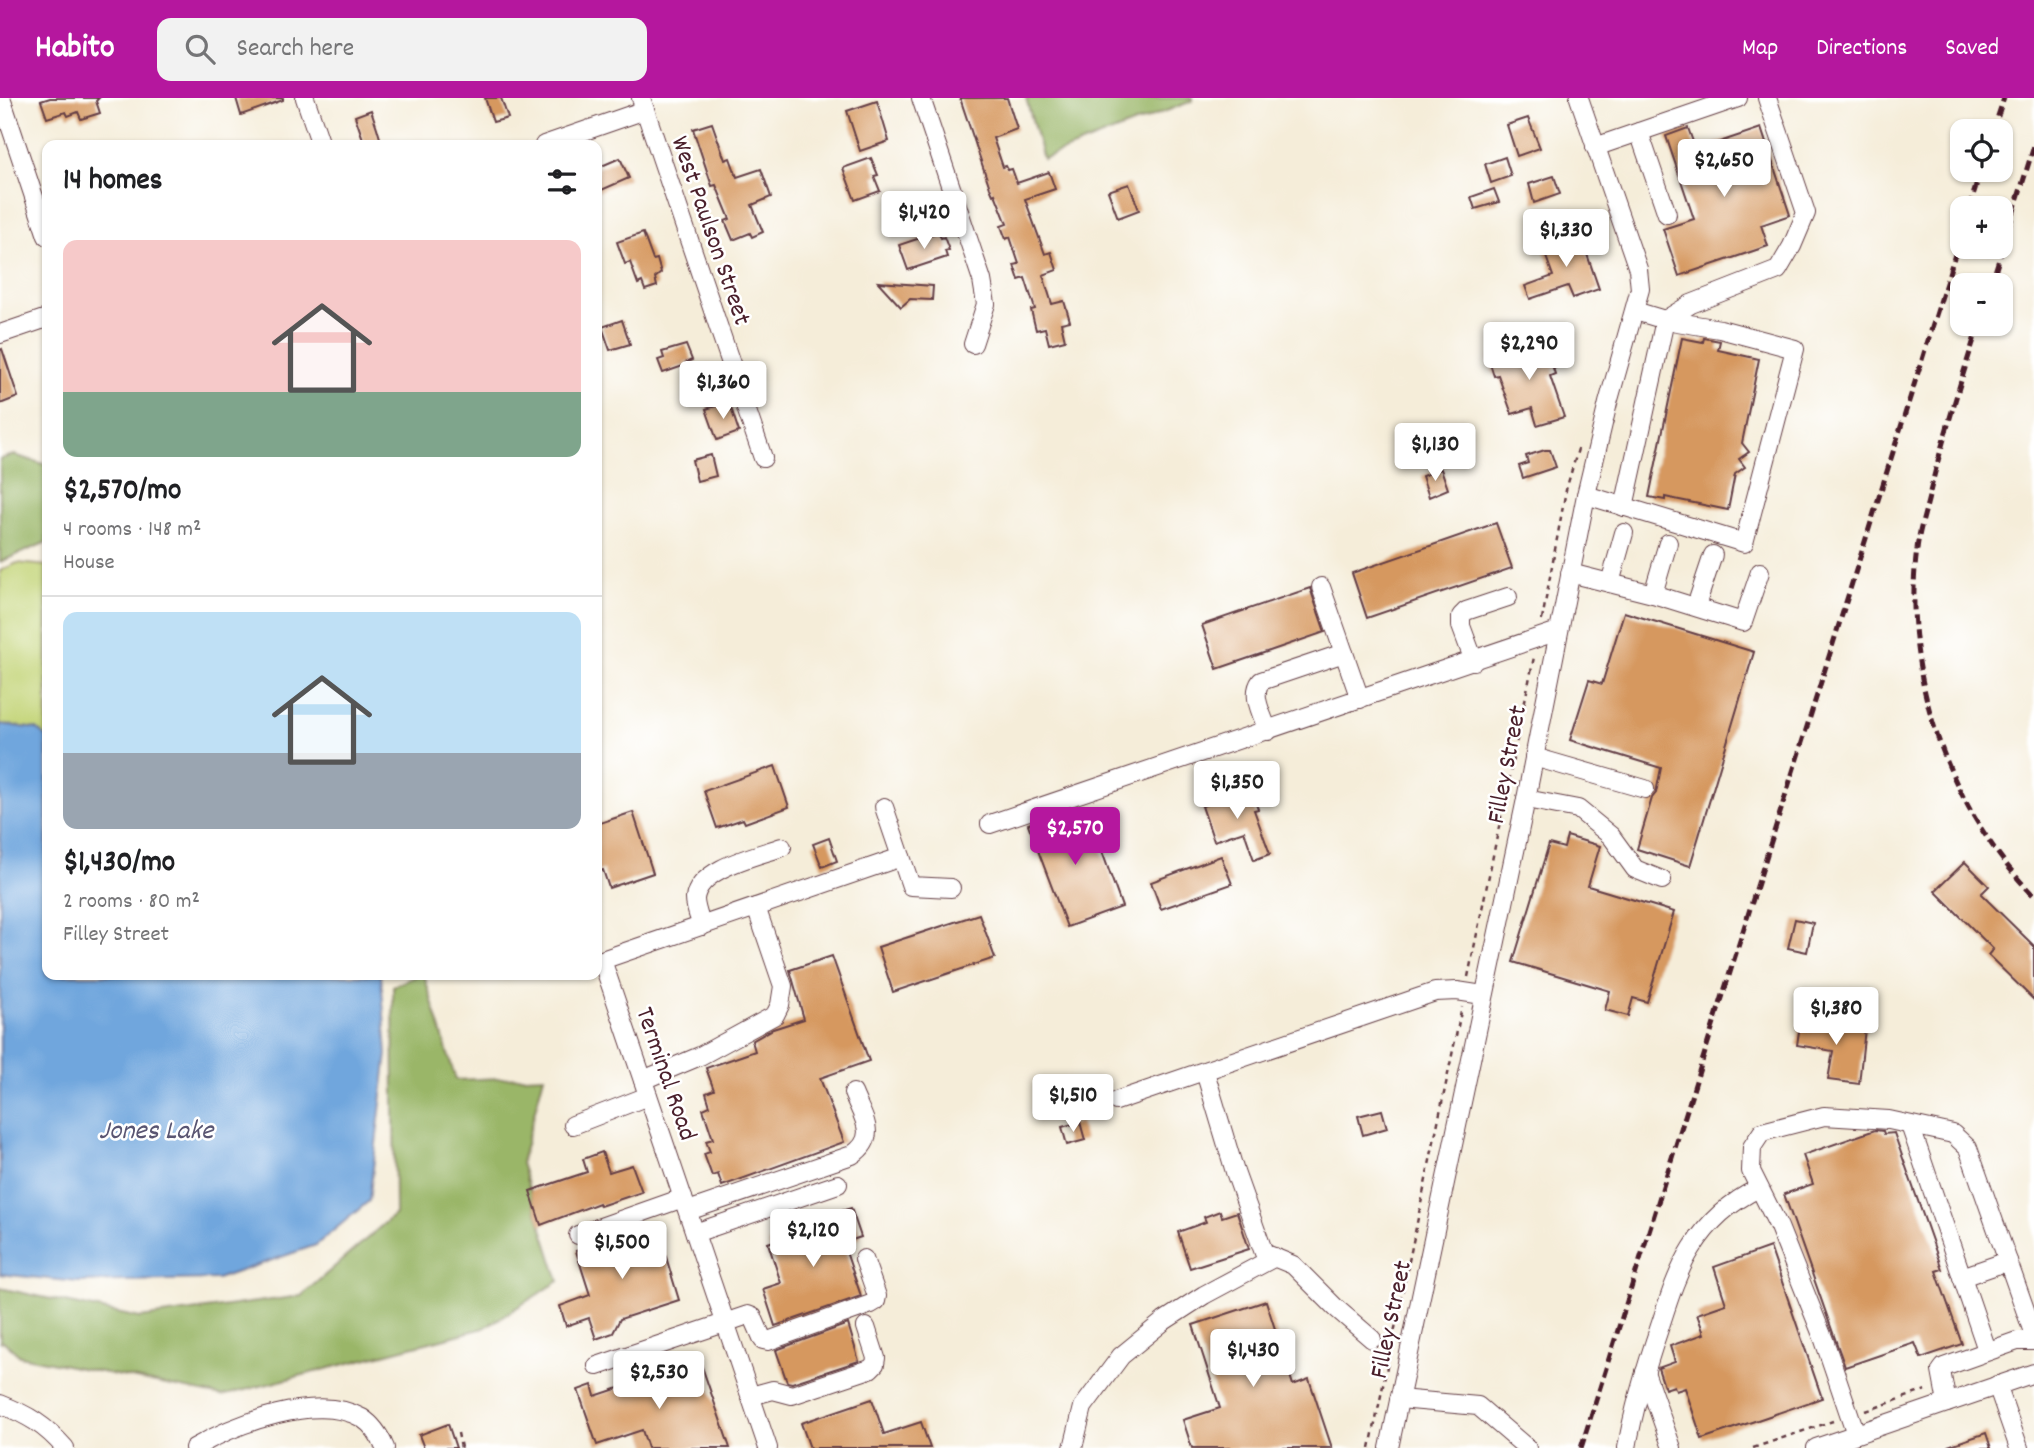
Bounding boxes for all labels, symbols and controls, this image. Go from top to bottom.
search box [157,18,647,81]
text: Habito [35,26,115,73]
icon: search [181,30,219,68]
text: Search here [237,31,354,68]
text: Map [1742,32,1778,66]
text: Directions [1816,32,1907,66]
text: Saved [1945,32,1999,66]
map controls [1950,119,2013,336]
button: locate [1950,119,2013,182]
street label: West Paulson Street [660,132,760,331]
pin: $2,650 [1667,140,1781,199]
text: $2,650 [1694,145,1754,178]
text: 14 homes [63,161,162,204]
icon: filters [543,163,581,201]
pin: $1,420 [867,192,981,251]
button: + [1950,196,2013,259]
text: $1,420 [897,197,951,230]
pin: $1,330 [1509,209,1623,269]
text: $1,330 [1539,215,1593,248]
button: − [1950,273,2013,336]
icon: home [259,285,385,411]
pin: $2,290 [1472,322,1586,382]
text: $2,290 [1499,328,1559,361]
pin: $1,360 [666,362,780,421]
text: $1,360 [695,367,751,400]
pin: $1,130 [1378,424,1492,483]
text: $1,130 [1411,429,1459,462]
text: $2,570/mo [63,471,181,514]
text: 4 rooms · 148 m² [63,514,201,547]
text: House [63,547,115,580]
icon: home [259,657,385,783]
street label: Filley Street [1479,702,1538,827]
pin: $1,350 [1180,762,1294,821]
text: $1,350 [1210,767,1264,800]
pin: $2,570 [1018,808,1132,867]
text: $2,570 [1046,813,1104,846]
text: $1,430/mo [63,843,175,886]
text: 2 rooms · 80 m² [63,886,200,919]
text: Filley Street [63,919,169,952]
pin: $1,380 [1779,988,1893,1047]
text: $1,380 [1809,993,1863,1026]
street label: Terminal Road [625,1002,705,1146]
pin: $1,510 [1016,1074,1130,1134]
text: $1,510 [1048,1080,1098,1113]
water label: Jones Lake [99,1113,215,1153]
pin: $2,120 [756,1210,870,1269]
text: $2,120 [786,1215,840,1248]
pin: $1,500 [565,1222,679,1281]
text: $1,500 [594,1227,650,1260]
street label: Filley Street [1362,1257,1423,1382]
pin: $1,430 [1196,1330,1310,1389]
text: $1,430 [1226,1335,1280,1368]
pin: $2,530 [602,1352,716,1411]
text: $2,530 [629,1357,689,1390]

